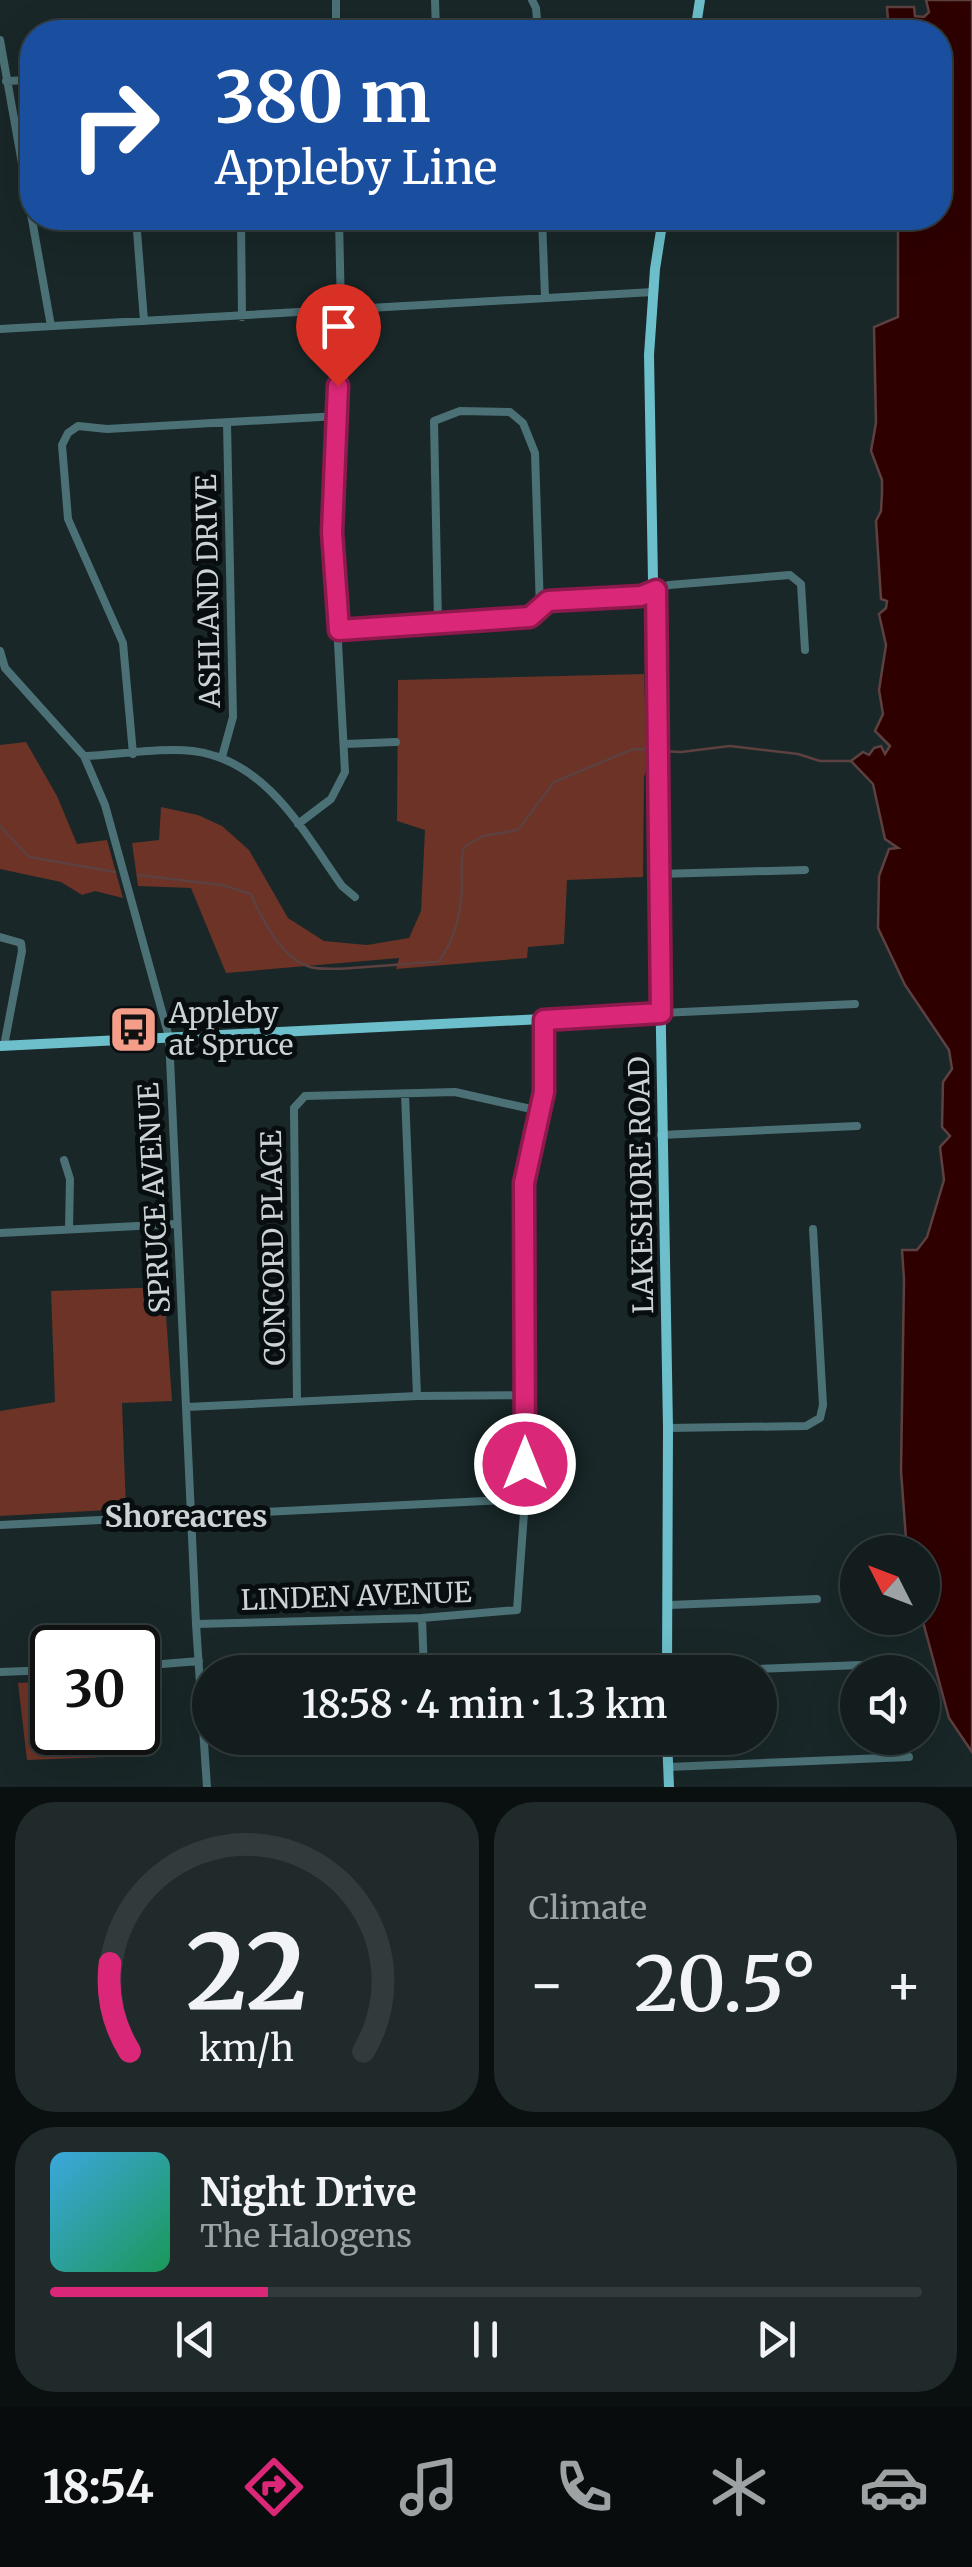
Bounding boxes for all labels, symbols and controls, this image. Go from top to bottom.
text: 380 m [215,53,431,141]
icon: right [50,60,180,190]
text: Appleby Line [215,140,497,196]
pin [296,284,381,387]
icon: arrive [311,299,366,354]
street label: ASHLAND DRIVE [188,474,228,709]
place label: Appleby at Spruce [168,995,293,1063]
bus stop icon: Appleby at Spruce [108,1003,160,1055]
street label: LAKESHORE ROAD [621,1056,661,1314]
street label: SPRUCE AVENUE [130,1082,178,1314]
street label: CONCORD PLACE [253,1130,293,1366]
position arrow [473,1412,577,1516]
district label: Shoreacres [105,1497,267,1535]
north arrow [840,1535,940,1635]
map controls [840,1535,940,1755]
street label: LINDEN AVENUE [240,1574,472,1618]
speed limit sign: 30 [30,1625,160,1755]
button: sound [840,1655,940,1755]
text: 18:58 · 4 min · 1.3 km [302,1681,667,1728]
text: Climate [529,1888,647,1928]
text: 22 [186,1907,307,2037]
text: 20.5° [634,1937,817,2031]
text: − [529,1950,565,2019]
text: + [885,1950,922,2019]
text: km/h [199,2026,294,2071]
text: Night Drive [200,2169,417,2216]
text: The Halogens [200,2216,412,2256]
icon: previous [168,2312,223,2367]
icon: pause [458,2312,513,2367]
icon: next [749,2312,804,2367]
icon: directions [239,2452,309,2522]
icon: music [394,2452,464,2522]
icon: phone [549,2452,619,2522]
icon: climate [704,2452,774,2522]
icon: car [859,2452,929,2522]
text: 18:54 [43,2459,154,2515]

